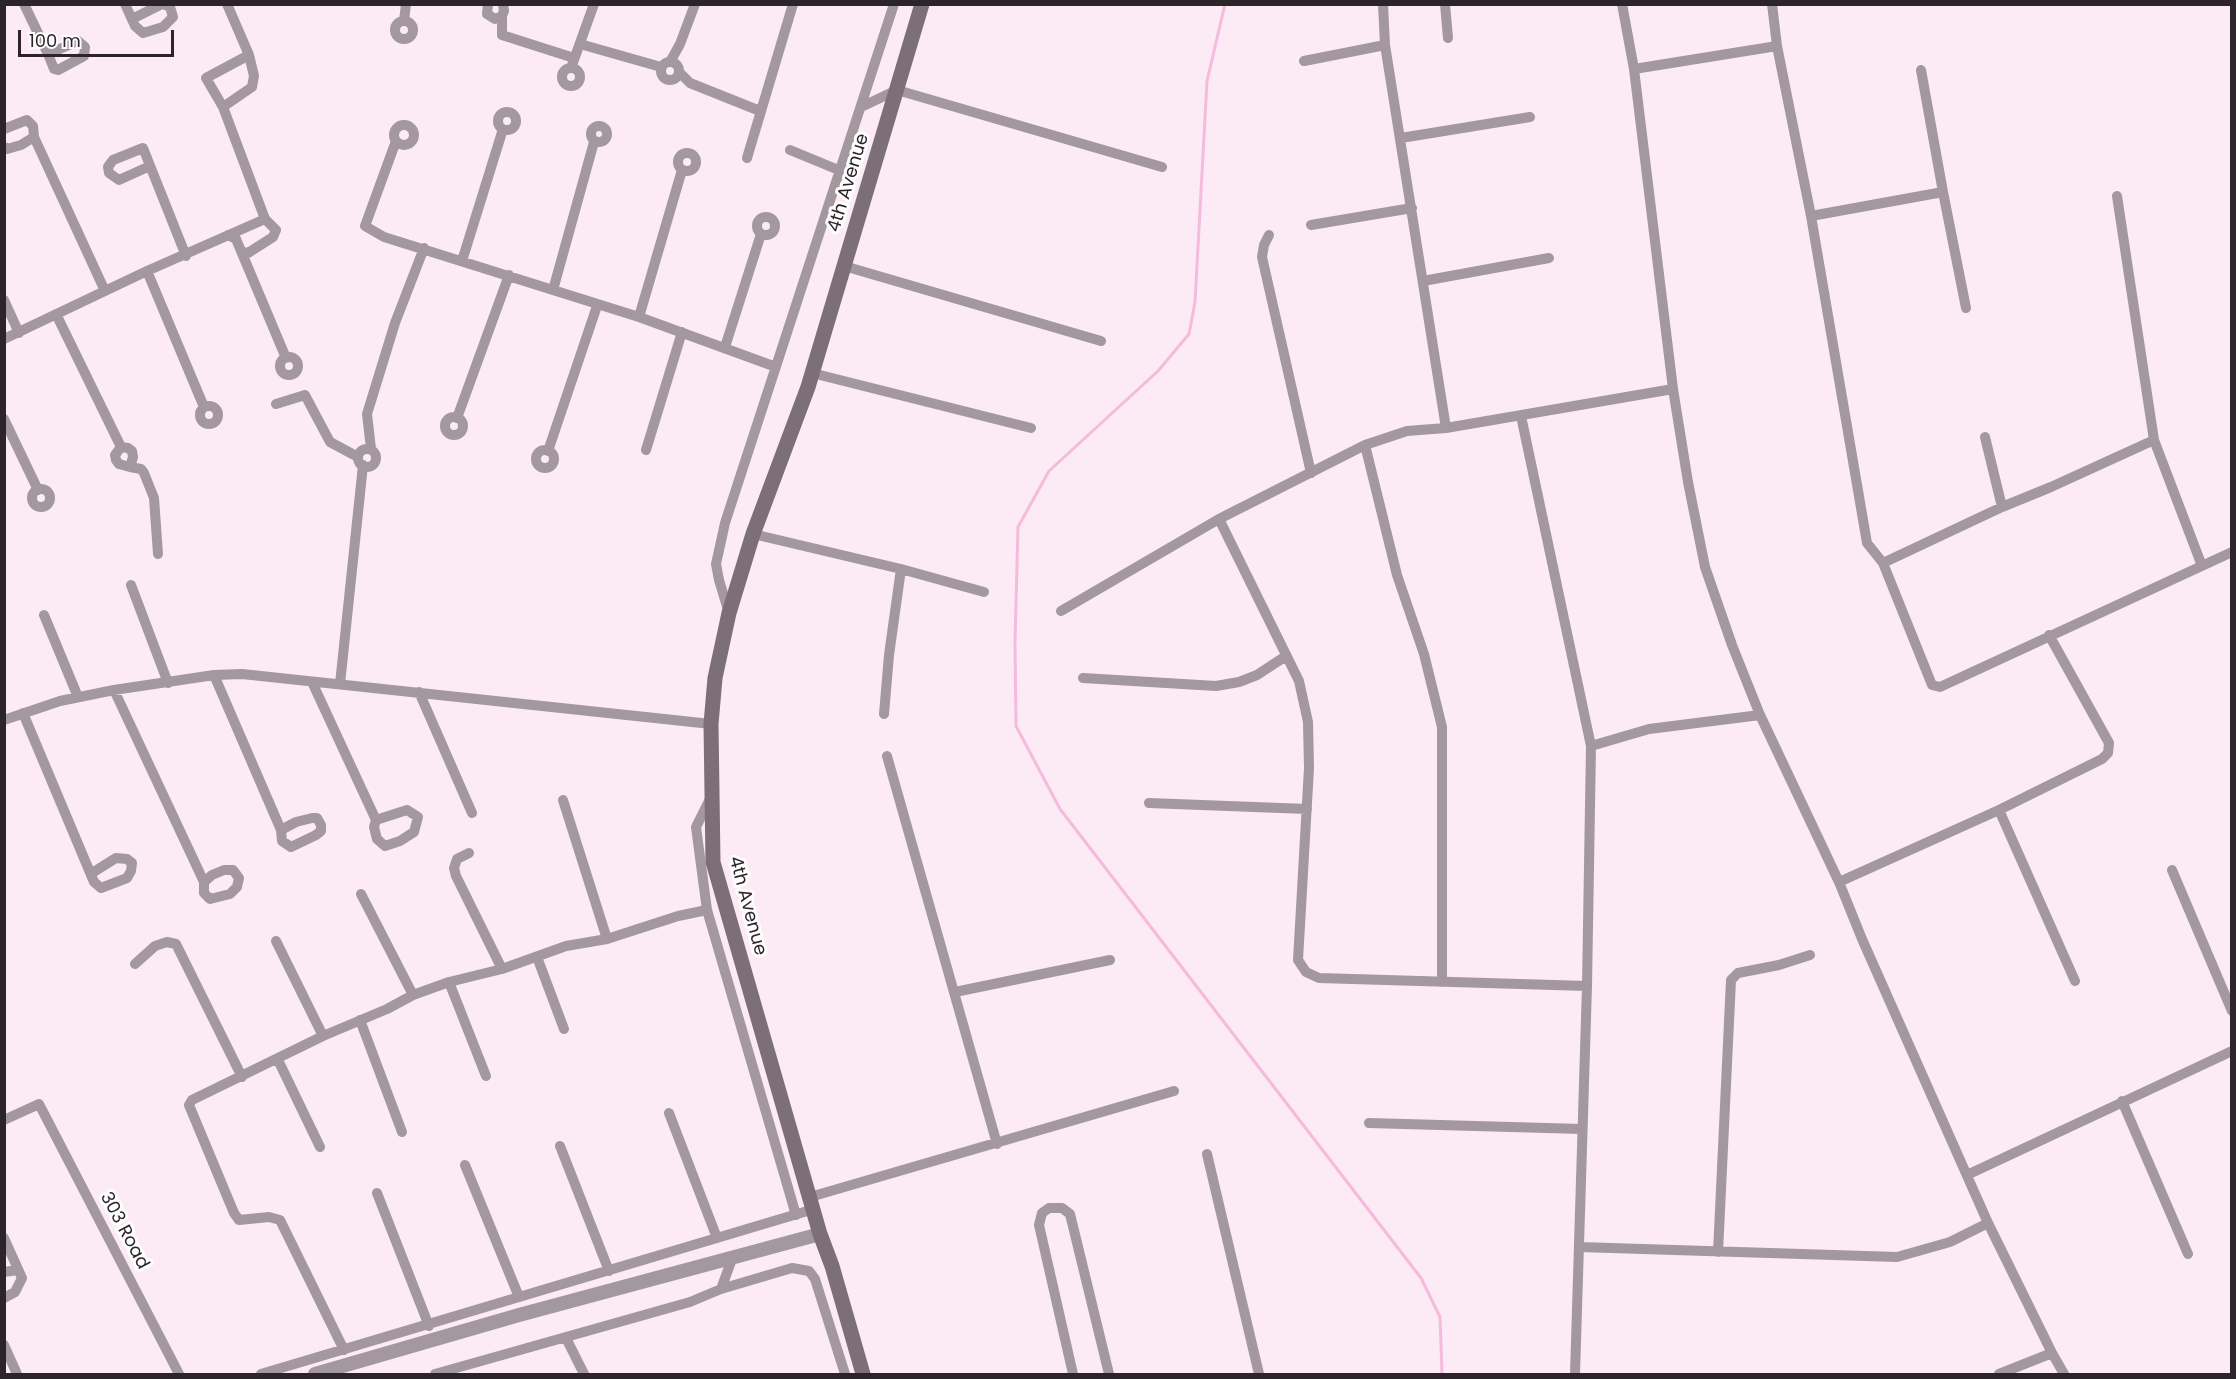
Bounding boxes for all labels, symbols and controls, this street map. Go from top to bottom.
scale bar [21,18,177,56]
text: 100 m [29,28,81,53]
street label: 4th Avenue [824,131,874,235]
street label: 4th Avenue [723,854,771,958]
street label: 303 Road [95,1189,153,1273]

